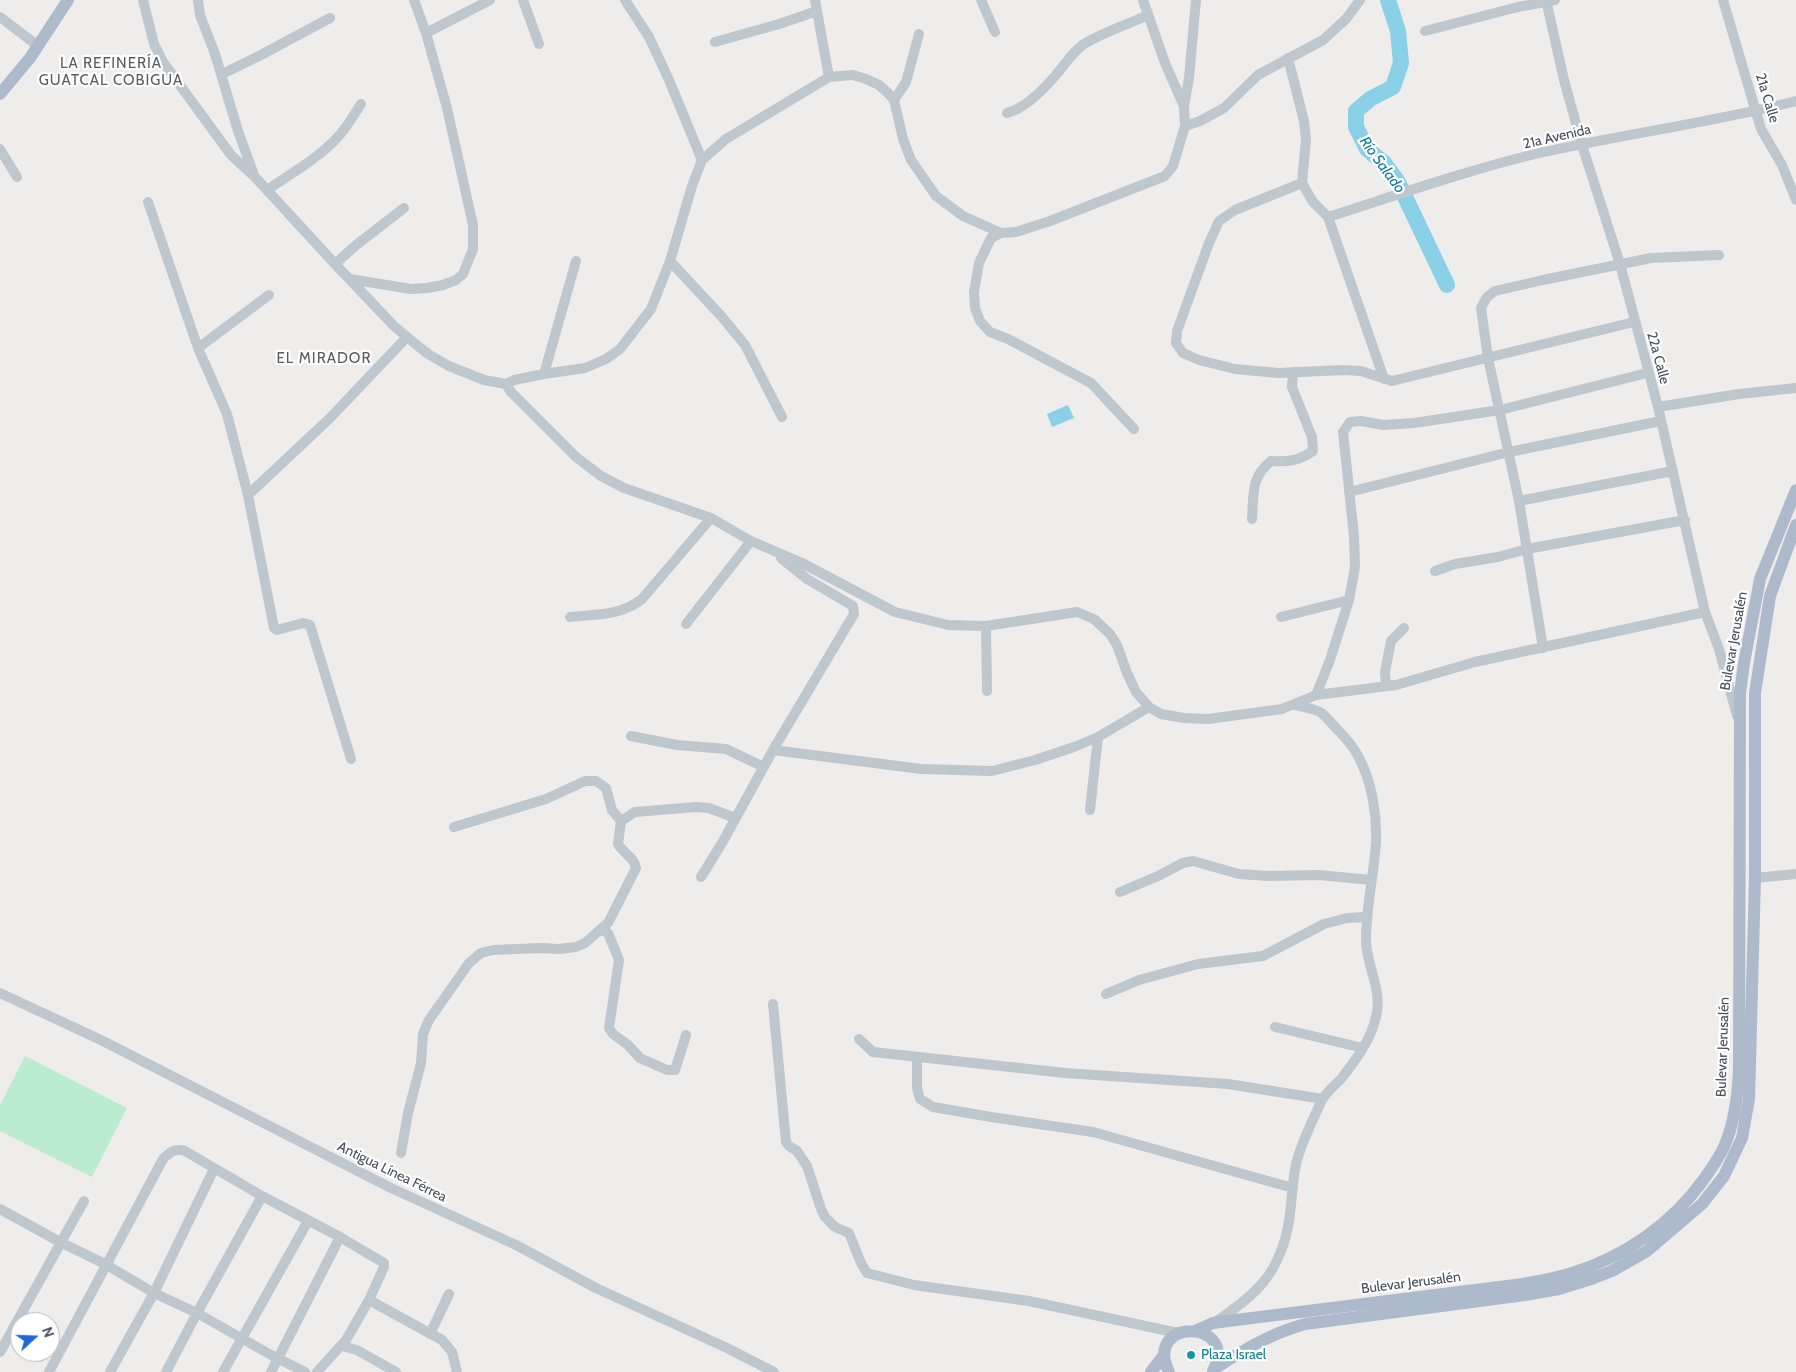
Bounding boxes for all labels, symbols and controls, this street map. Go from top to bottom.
district label: LA REFINERÍA GUATCAL COBIGUA [37,55,185,90]
street label: 21a Calle [1752,71,1782,125]
street label: 21a Avenida [1521,121,1593,153]
water label: Río Salado [1355,133,1409,197]
street label: 22a Calle [1643,330,1673,386]
district label: EL MIRADOR [275,350,373,368]
street label: Bulevar Jerusalén [1717,590,1751,692]
street label: Bulevar Jerusalén [1713,997,1733,1097]
street label: Antigua Línea Férrea [335,1138,449,1206]
street label: Bulevar Jerusalén [1360,1269,1462,1297]
north arrow [10,1312,60,1362]
text: N [38,1324,58,1340]
place label: Plaza Israel [1201,1347,1266,1363]
marker: Plaza Israel [1185,1349,1197,1361]

